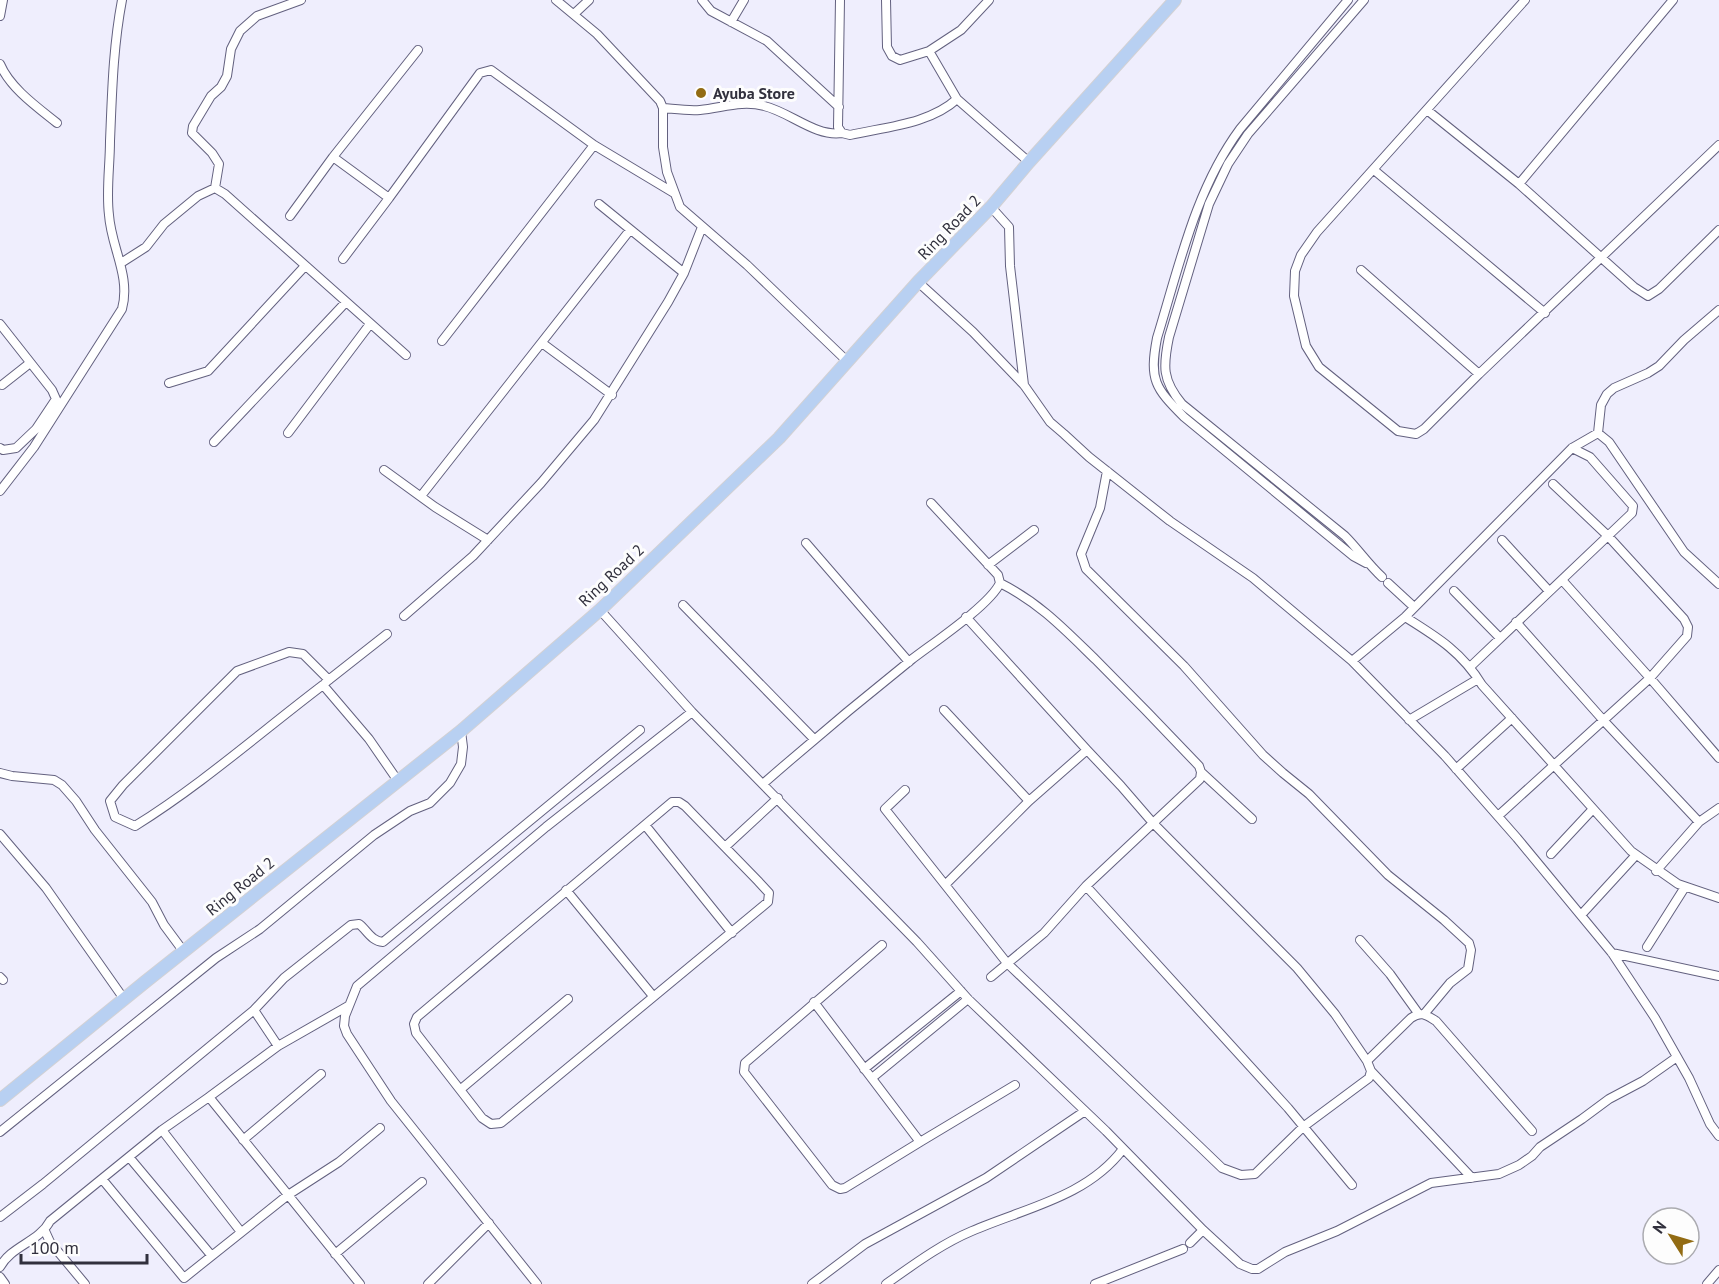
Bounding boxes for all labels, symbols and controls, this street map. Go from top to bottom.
place label: Ayuba Store [713,83,795,103]
marker: Ayuba Store [694,86,708,100]
street label: Ring Road 2 [913,190,985,264]
street label: Ring Road 2 [574,540,648,610]
street label: Ring Road 2 [202,852,278,920]
north arrow [1641,1206,1701,1266]
text: N [1648,1217,1670,1237]
scale bar [21,1227,147,1265]
text: 100 m [30,1236,79,1259]

